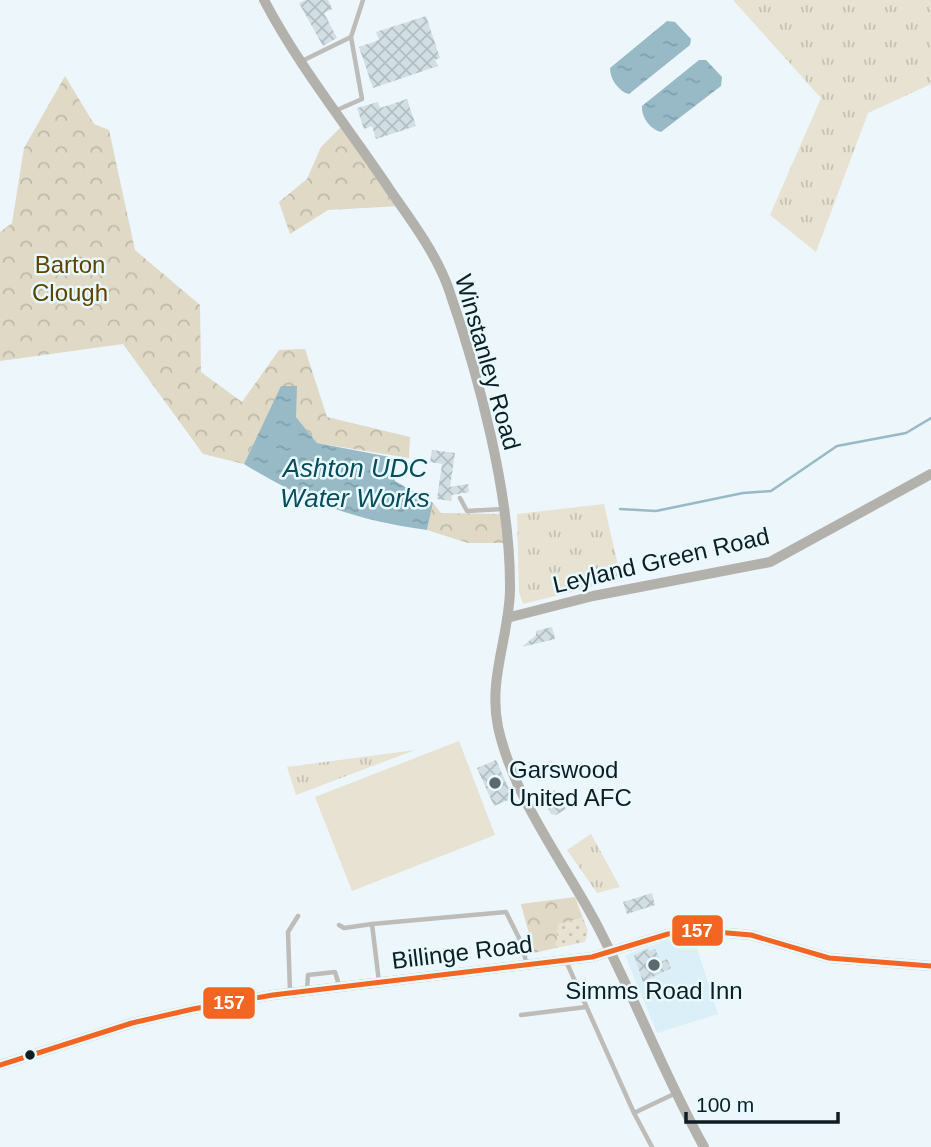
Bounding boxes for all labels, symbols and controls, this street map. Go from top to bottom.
park label: Barton Clough [32,251,108,306]
street label: Winstanley Road [450,271,526,453]
water label: Ashton UDC Water Works [280,453,430,513]
street label: Leyland Green Road [550,522,772,598]
place label: Garswood United AFC [509,756,632,811]
marker: Garswood United AFC [487,775,503,791]
line badge: 157 [671,914,724,947]
text: 157 [681,920,713,941]
street label: Billinge Road [390,930,534,974]
marker: Simms Road Inn [646,957,662,973]
place label: Simms Road Inn [565,977,743,1004]
line badge: 157 [202,986,256,1020]
text: 157 [213,992,245,1013]
unlabelled marker [23,1048,37,1062]
scale bar [686,1080,838,1124]
text: 100 m [696,1093,754,1116]

